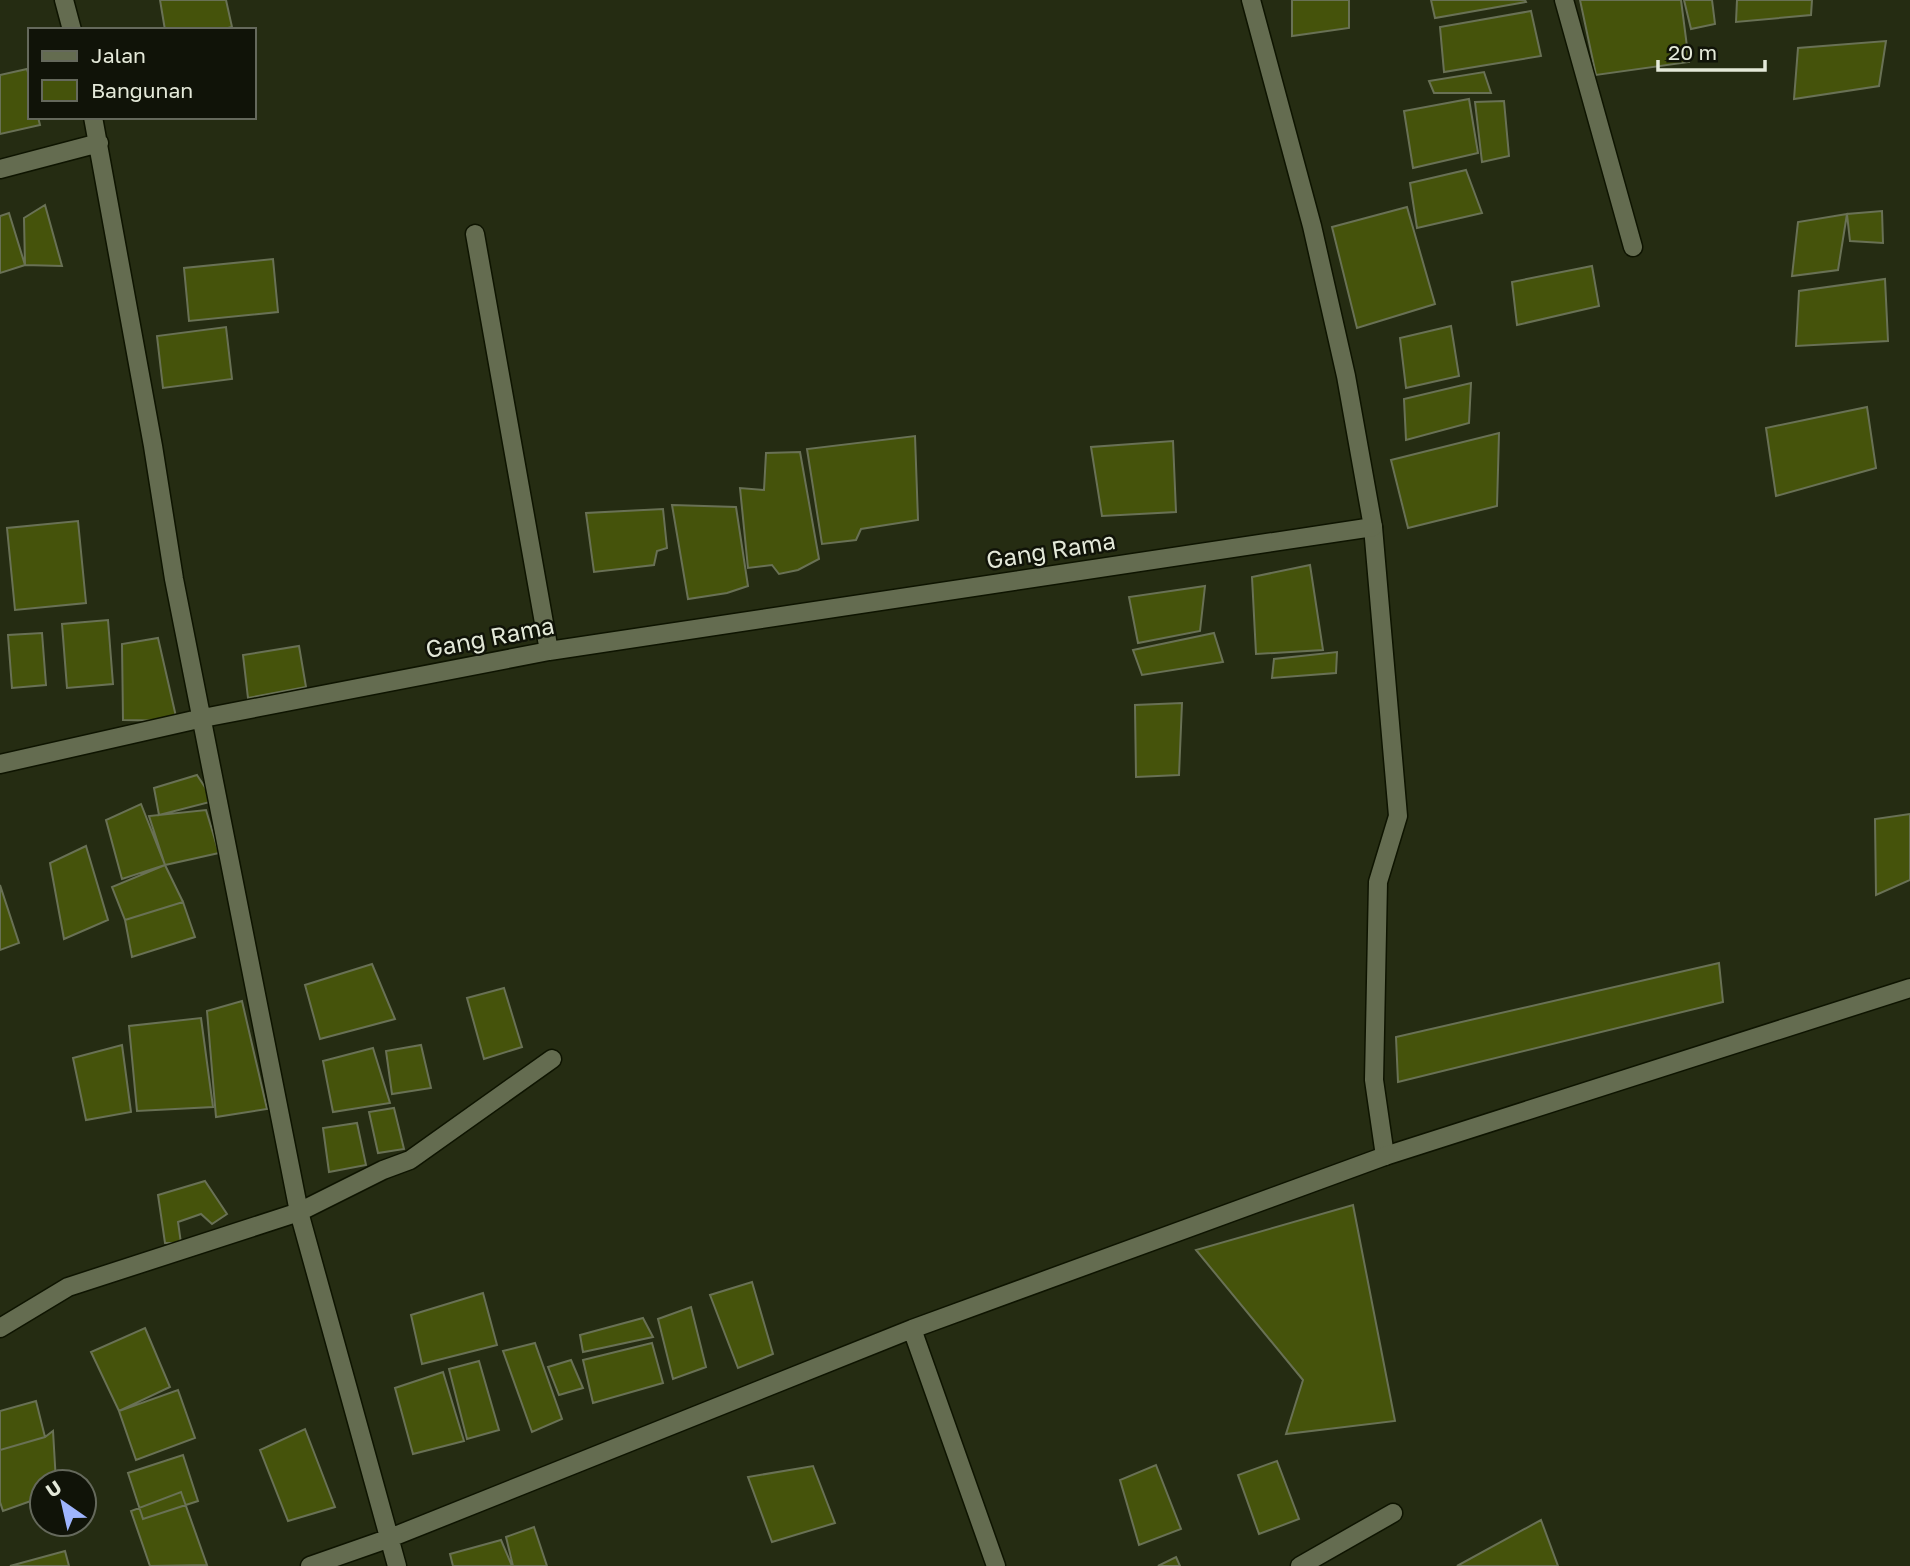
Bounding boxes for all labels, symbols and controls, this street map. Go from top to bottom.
legend [28,28,256,119]
scale bar [1658,28,1765,72]
text: 20 m [1668,39,1717,65]
text: Jalan [91,42,146,68]
text: Bangunan [91,77,193,103]
street label: Gang Rama [984,525,1117,574]
street label: Gang Rama [423,610,557,663]
north arrow [28,1468,98,1538]
text: U [41,1475,65,1502]

